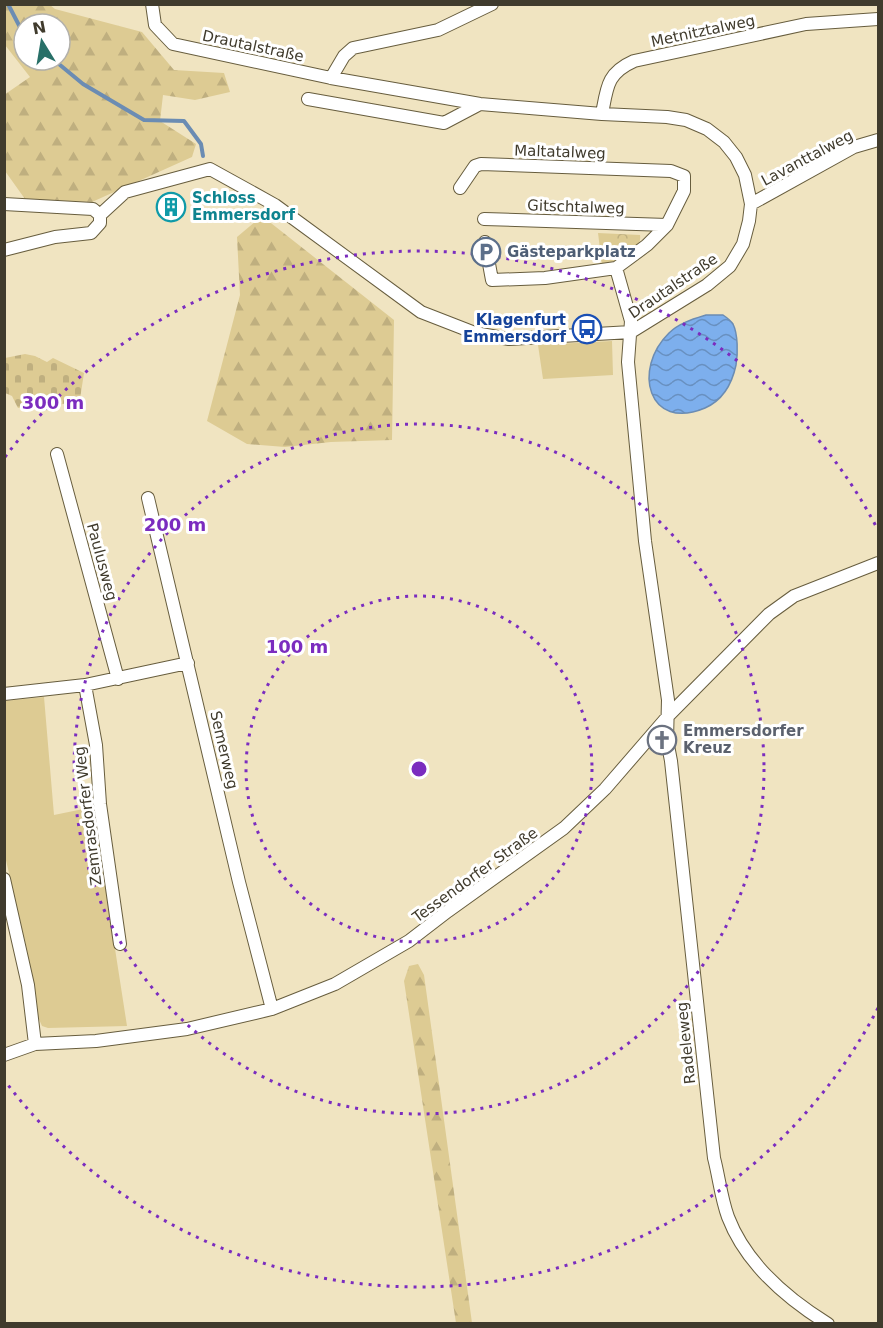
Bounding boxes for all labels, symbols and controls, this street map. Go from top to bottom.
street label: Metnitztalweg [649,11,757,51]
north arrow [12,12,72,72]
text: N [31,17,48,38]
street label: Drautalstraße [201,26,305,66]
street label: Lavanttalweg [758,126,856,190]
street label: Maltatalweg [514,141,606,163]
place label: Schloss Emmersdorf [192,189,295,224]
building icon: Schloss Emmersdorf [155,191,187,223]
street label: Gitschtalweg [527,196,625,218]
parking icon: Gästeparkplatz [470,236,502,268]
place label: Gästeparkplatz [507,243,636,261]
street label: Drautalstraße [625,250,721,322]
place label: Klagenfurt Emmersdorf [463,311,566,346]
bus stop icon: Klagenfurt Emmersdorf [571,313,603,345]
text: 300 m [22,392,84,413]
text: 200 m [144,514,206,535]
street label: Paulusweg [83,521,121,603]
text: 100 m [266,636,328,657]
street label: Semerweg [206,709,242,791]
place label: Emmersdorfer Kreuz [683,722,804,757]
church icon: Emmersdorfer Kreuz [646,724,678,756]
street label: Zemrasdorfer Weg [71,745,105,887]
centre of rings [409,759,429,779]
street label: Tessendorfer Straße [408,824,541,927]
street label: Radeleweg [673,1001,699,1085]

